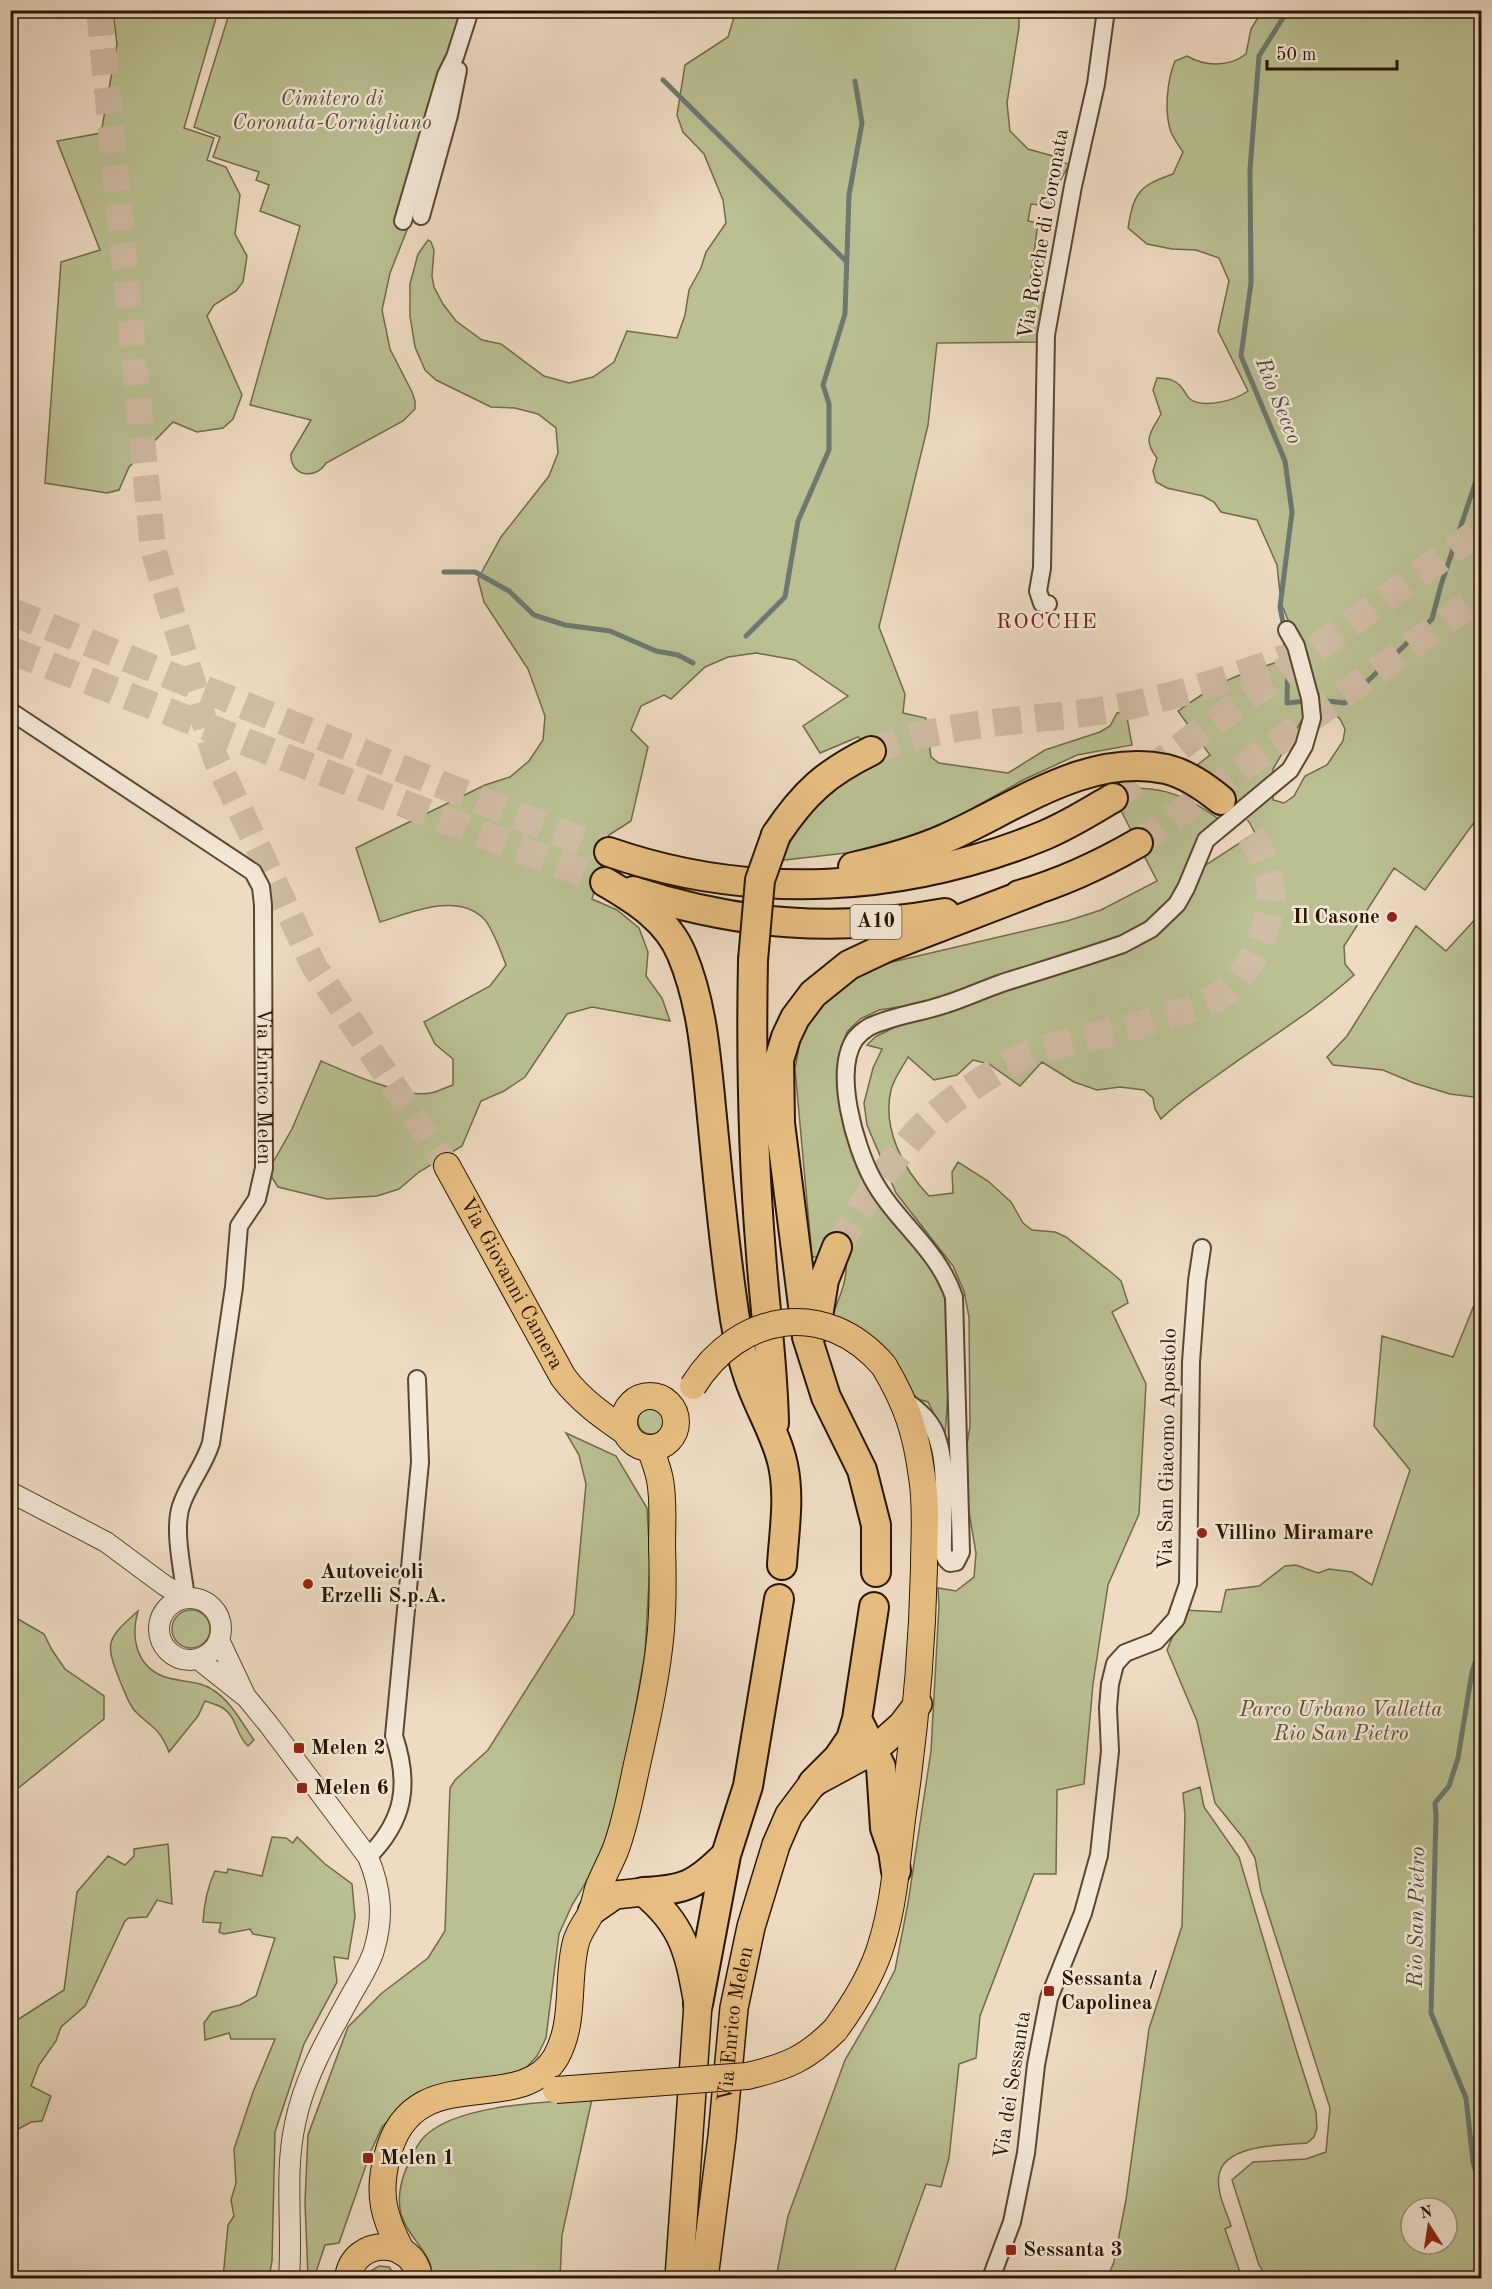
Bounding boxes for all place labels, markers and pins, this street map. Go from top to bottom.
place label: Il Casone [1293,907,1380,928]
marker: Il Casone [1385,910,1399,924]
place label: Villino Miramare [1214,1523,1374,1544]
marker: Villino Miramare [1195,1526,1209,1540]
place label: Autoveicoli Erzelli S.p.A. [320,1562,446,1607]
marker: Autoveicoli Erzelli S.p.A. [301,1577,315,1591]
place label: Melen 2 [311,1738,386,1759]
marker: Melen 2 [292,1741,306,1755]
place label: Melen 6 [314,1778,389,1799]
marker: Melen 6 [295,1781,309,1795]
place label: Sessanta / Capolinea [1061,1969,1158,2014]
marker: Sessanta / Capolinea [1042,1984,1056,1998]
place label: Melen 1 [380,2148,455,2169]
marker: Melen 1 [361,2151,375,2165]
place label: Sessanta 3 [1023,2240,1123,2261]
marker: Sessanta 3 [1004,2243,1018,2257]

